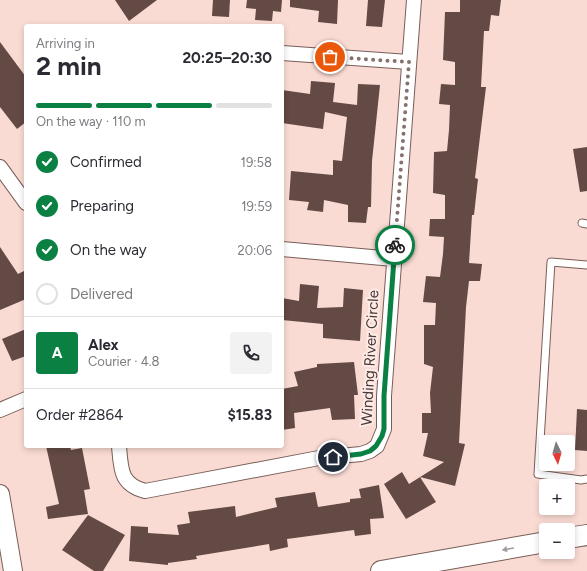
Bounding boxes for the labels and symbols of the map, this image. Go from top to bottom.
pin [313,40,347,74]
courier [375,225,415,265]
street label: Winding River Circle [357,290,383,426]
north arrow [539,435,575,471]
pin [316,440,350,474]
one-way arrow [501,546,514,552]

